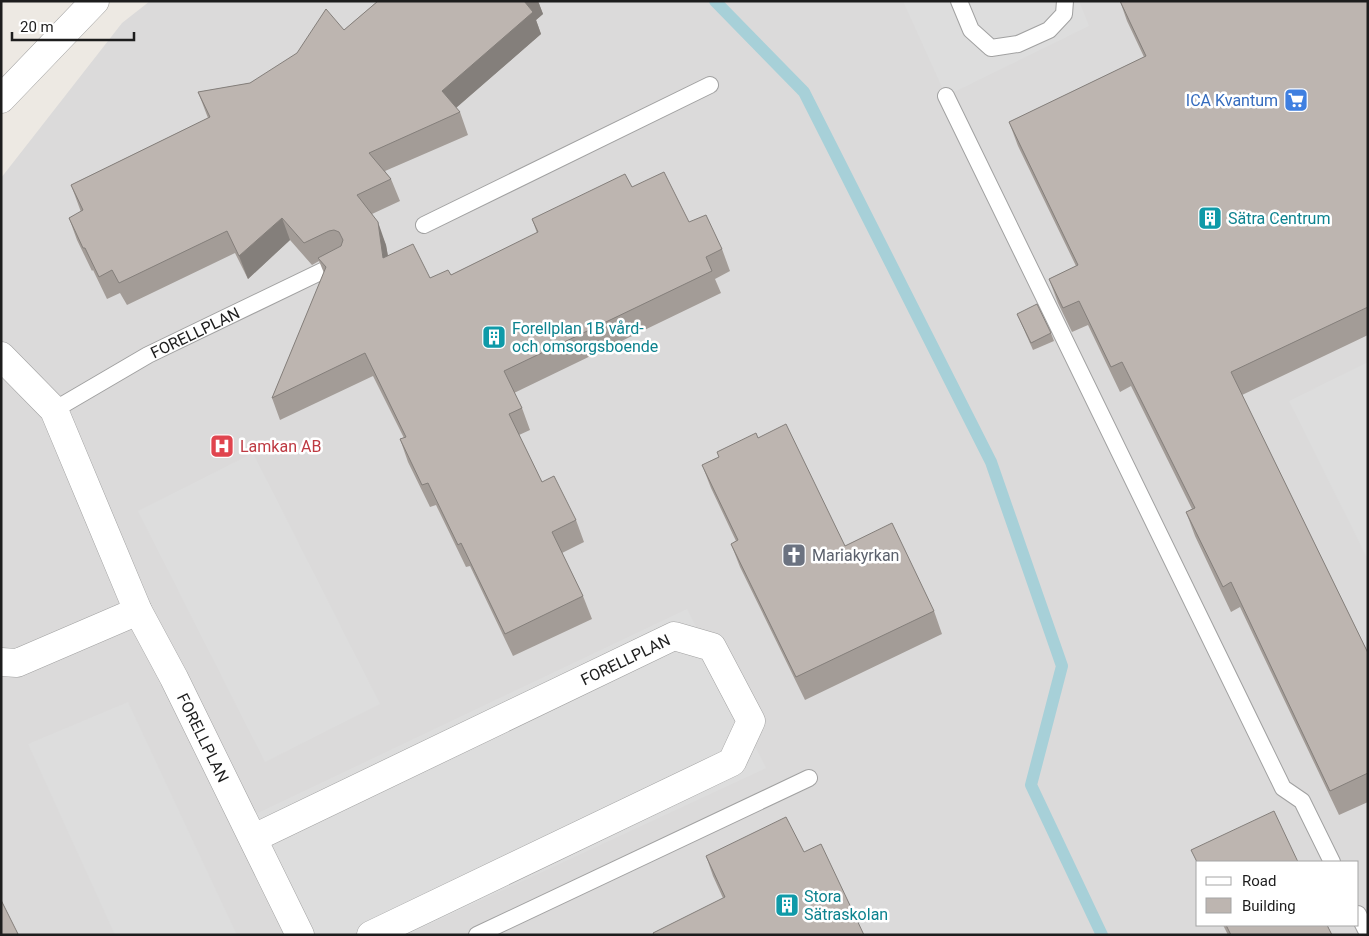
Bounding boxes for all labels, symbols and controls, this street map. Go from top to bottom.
scale bar [12,10,135,42]
text: 20 m [20,18,54,36]
supermarket icon: ICA Kvantum [1283,87,1309,113]
place label: ICA Kvantum [1186,91,1278,110]
building icon: Sätra Centrum [1197,205,1223,231]
place label: Sätra Centrum [1228,209,1330,228]
street label: FORELLPLAN [147,303,243,362]
place label: Forellplan 1B vård- och omsorgsboende [512,319,658,356]
building icon: Forellplan 1B vård- och omsorgsboende [481,324,507,350]
hospital icon: Lamkan AB [209,433,235,459]
place label: Lamkan AB [240,437,321,456]
church icon: Mariakyrkan [781,542,807,568]
place label: Mariakyrkan [812,546,899,565]
street label: FORELLPLAN [578,630,673,689]
street label: FORELLPLAN [173,690,233,785]
legend [1196,861,1359,926]
text: Road [1242,872,1276,890]
place label: Stora Sätraskolan [804,887,888,924]
building icon: Stora Sätraskolan [774,892,800,918]
text: Building [1242,897,1296,915]

